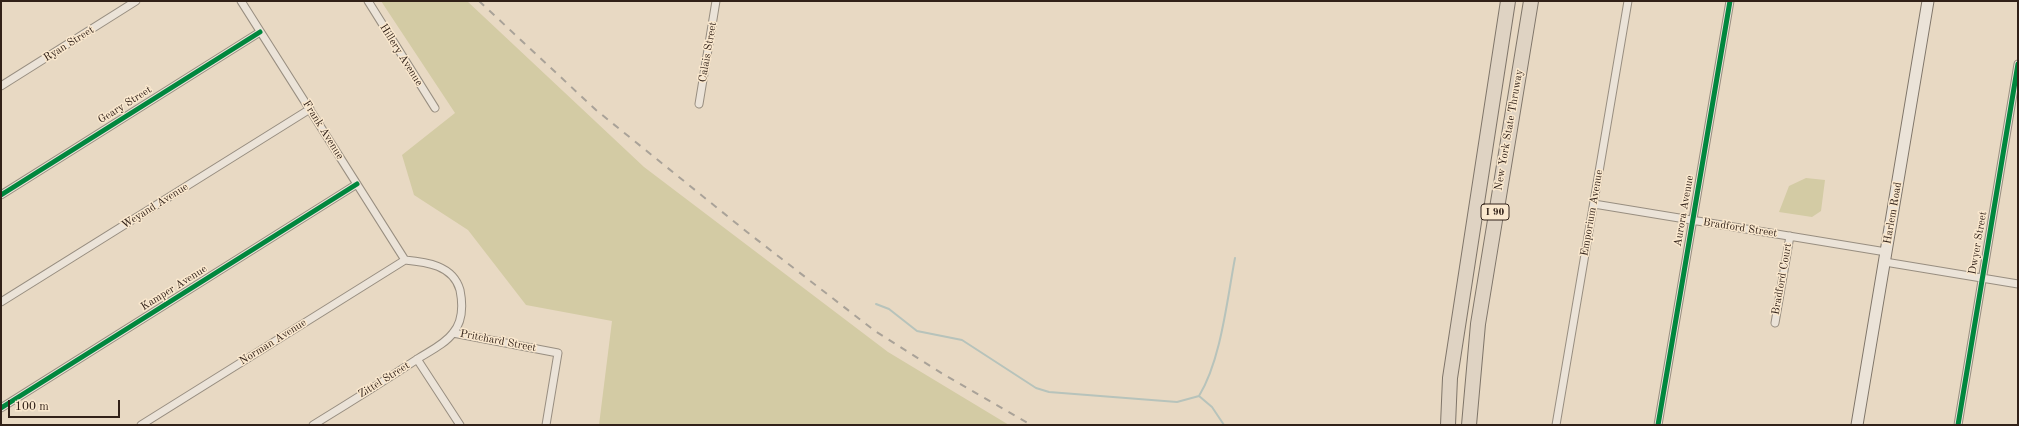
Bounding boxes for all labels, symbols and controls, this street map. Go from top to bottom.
street label: Hillery Avenue [377,21,425,89]
street label: Calais Street [696,21,720,83]
street label: Ryan Street [41,23,97,65]
street label: New York State Thruway [1492,68,1526,192]
street label: Geary Street [96,83,154,127]
street label: Frank Avenue [300,98,346,162]
street label: Emporium Avenue [1578,169,1606,257]
street label: Aurora Avenue [1671,174,1697,248]
street label: Weyand Avenue [119,180,191,232]
street label: Harlem Road [1881,181,1905,245]
road number: I 90 [1481,204,1509,220]
street label: Dwyer Street [1966,210,1990,276]
street label: Bradford Street [1702,216,1778,240]
street label: Bradford Court [1769,242,1795,316]
street label: Kamper Avenue [138,262,210,314]
street label: Norman Avenue [237,316,309,368]
street label: Pritchard Street [459,327,537,355]
street label: Zittel Street [356,359,412,401]
scale bar [10,392,122,418]
text: 100 m [15,401,49,413]

